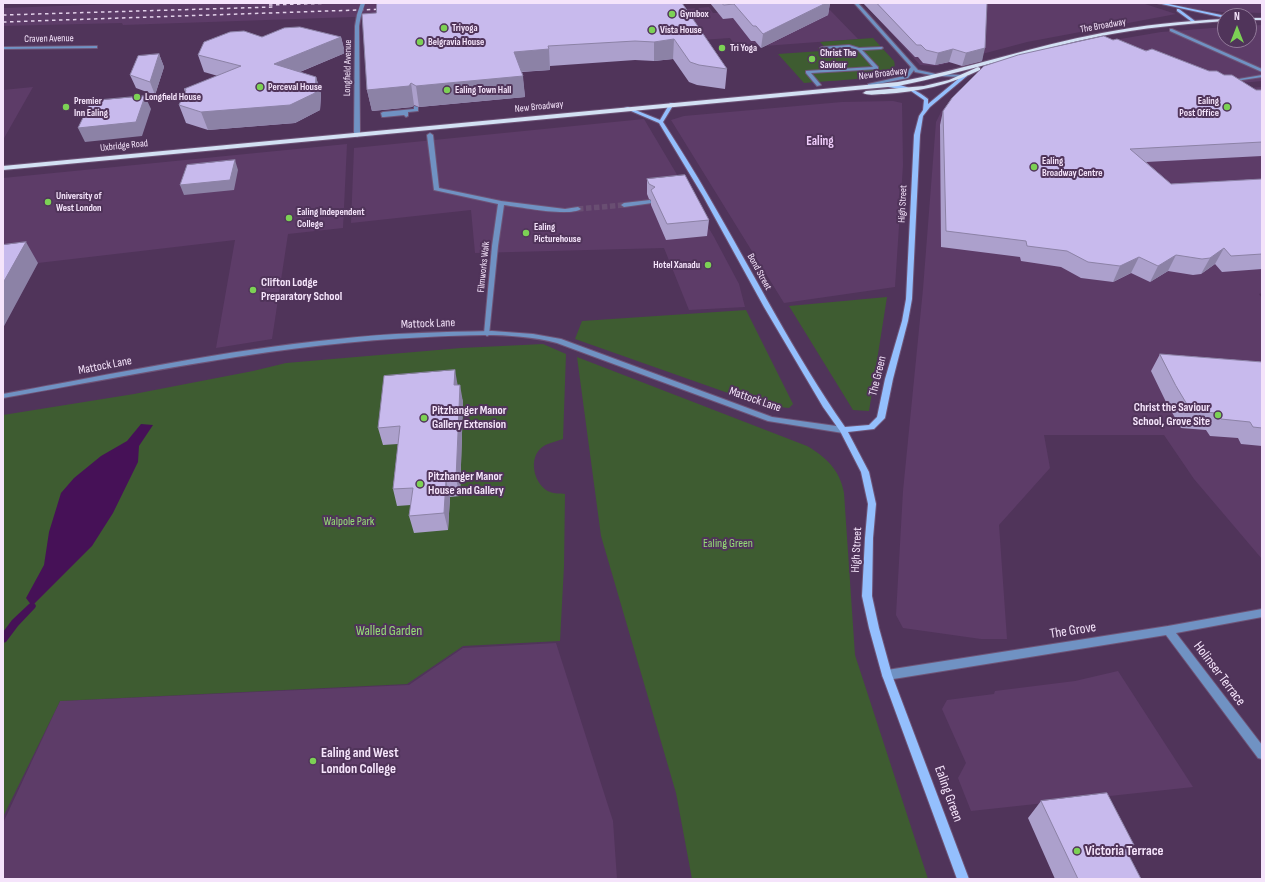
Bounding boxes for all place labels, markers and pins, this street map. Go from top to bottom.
place label: Gymbox [680,8,709,20]
marker: Gymbox [667,9,677,19]
place label: Triyoga [452,22,478,34]
marker: Triyoga [439,23,449,33]
place label: Vista House [660,24,702,36]
marker: Vista House [647,25,657,35]
place label: Belgravia House [428,36,484,48]
marker: Belgravia House [415,37,425,47]
place label: Tri Yoga [730,42,757,54]
marker: Tri Yoga [717,43,727,53]
place label: Christ The Saviour [820,47,856,70]
marker: Christ The Saviour [807,54,817,64]
place label: Perceval House [268,81,322,93]
marker: Perceval House [255,82,265,92]
place label: Ealing Town Hall [455,84,511,96]
marker: Ealing Town Hall [442,85,452,95]
place label: Longfield House [145,91,201,103]
marker: Longfield House [132,92,142,102]
place label: Premier Inn Ealing [74,95,108,118]
place label: Ealing Post Office [1179,95,1219,118]
marker: Premier Inn Ealing [61,102,71,112]
marker: Ealing Post Office [1222,102,1232,112]
place label: Ealing Broadway Centre [1042,155,1103,178]
marker: Ealing Broadway Centre [1029,162,1039,172]
place label: University of West London [56,190,102,214]
marker: University of West London [43,197,53,207]
place label: Ealing Independent College [297,206,365,230]
marker: Ealing Independent College [284,213,294,223]
place label: Ealing Picturehouse [534,221,581,244]
marker: Ealing Picturehouse [521,228,531,238]
place label: Hotel Xanadu [653,259,700,271]
marker: Hotel Xanadu [703,260,713,270]
place label: Clifton Lodge Preparatory School [261,276,342,304]
marker: Clifton Lodge Preparatory School [248,285,258,295]
place label: Christ the Saviour School, Grove Site [1133,401,1210,429]
place label: Pitzhanger Manor Gallery Extension [432,404,507,432]
marker: Christ the Saviour School, Grove Site [1213,410,1223,420]
marker: Pitzhanger Manor Gallery Extension [419,413,429,423]
place label: Pitzhanger Manor House and Gallery [428,470,504,498]
marker: Pitzhanger Manor House and Gallery [415,479,425,489]
place label: Ealing and West London College [321,745,399,778]
marker: Ealing and West London College [308,756,318,766]
place label: Victoria Terrace [1085,843,1164,859]
marker: Victoria Terrace [1072,846,1082,856]

